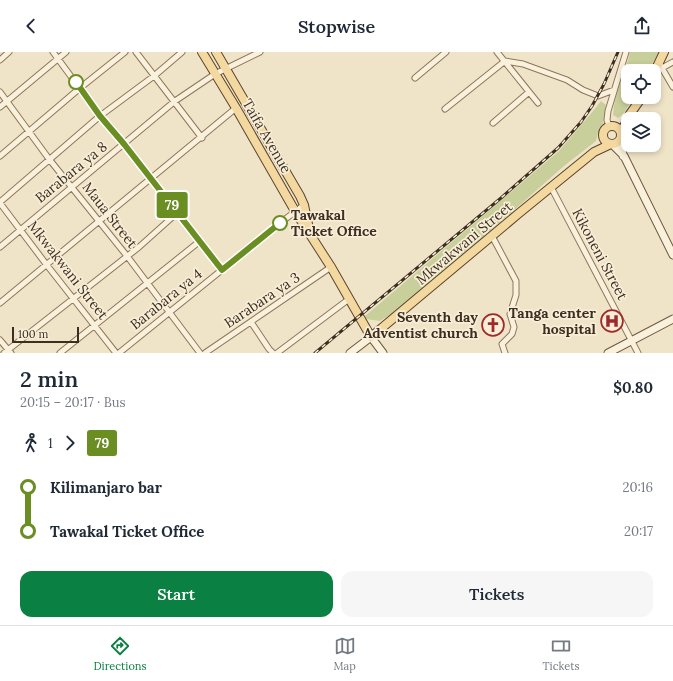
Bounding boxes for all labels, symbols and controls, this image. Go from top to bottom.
icon: back [20,15,42,37]
text: Stopwise [298,15,375,38]
icon: share [631,15,653,37]
map controls [621,64,661,152]
button: locate [621,64,661,104]
unlabelled marker [68,74,84,90]
street label: Taifa Avenue [238,96,296,177]
button: layers [621,112,661,152]
street label: Barabara ya 8 [31,137,111,207]
street label: Maua Street [79,178,142,252]
line badge: 79 [154,192,190,218]
text: 79 [165,196,179,214]
street label: Mkwakwani Street [412,197,516,289]
street label: Kikoneni Street [568,205,632,303]
place label: Tawakal Ticket Office [291,206,377,240]
marker: Tawakal Ticket Office [272,215,288,231]
street label: Mkwakwani Street [24,217,112,323]
street label: Barabara ya 4 [126,264,206,333]
street label: Barabara ya 3 [221,268,303,332]
place label: Tanga center hospital [509,304,597,338]
place label: Seventh day Adventist church [363,308,478,342]
hospital icon: Tanga center hospital [599,308,625,334]
church icon: Seventh day Adventist church [480,312,506,338]
scale bar [12,325,79,344]
text: 100 m [18,327,48,341]
text: 2 min [20,365,78,393]
text: $0.80 [613,378,653,397]
text: 20:15 – 20:17 · Bus [20,394,126,411]
icon: walk [20,432,42,454]
icon: forward [59,432,81,454]
text: 79 [95,434,109,452]
text: 1 [48,435,53,452]
text: Kilimanjaro bar [50,478,162,497]
text: 20:16 [622,479,653,496]
text: Tawakal Ticket Office [50,522,204,541]
text: 20:17 [624,523,653,540]
button: Start [20,571,333,617]
button: Tickets [341,571,653,617]
tab: Directions [93,635,147,673]
tab: Map [333,635,356,673]
tab: Tickets [543,635,580,673]

